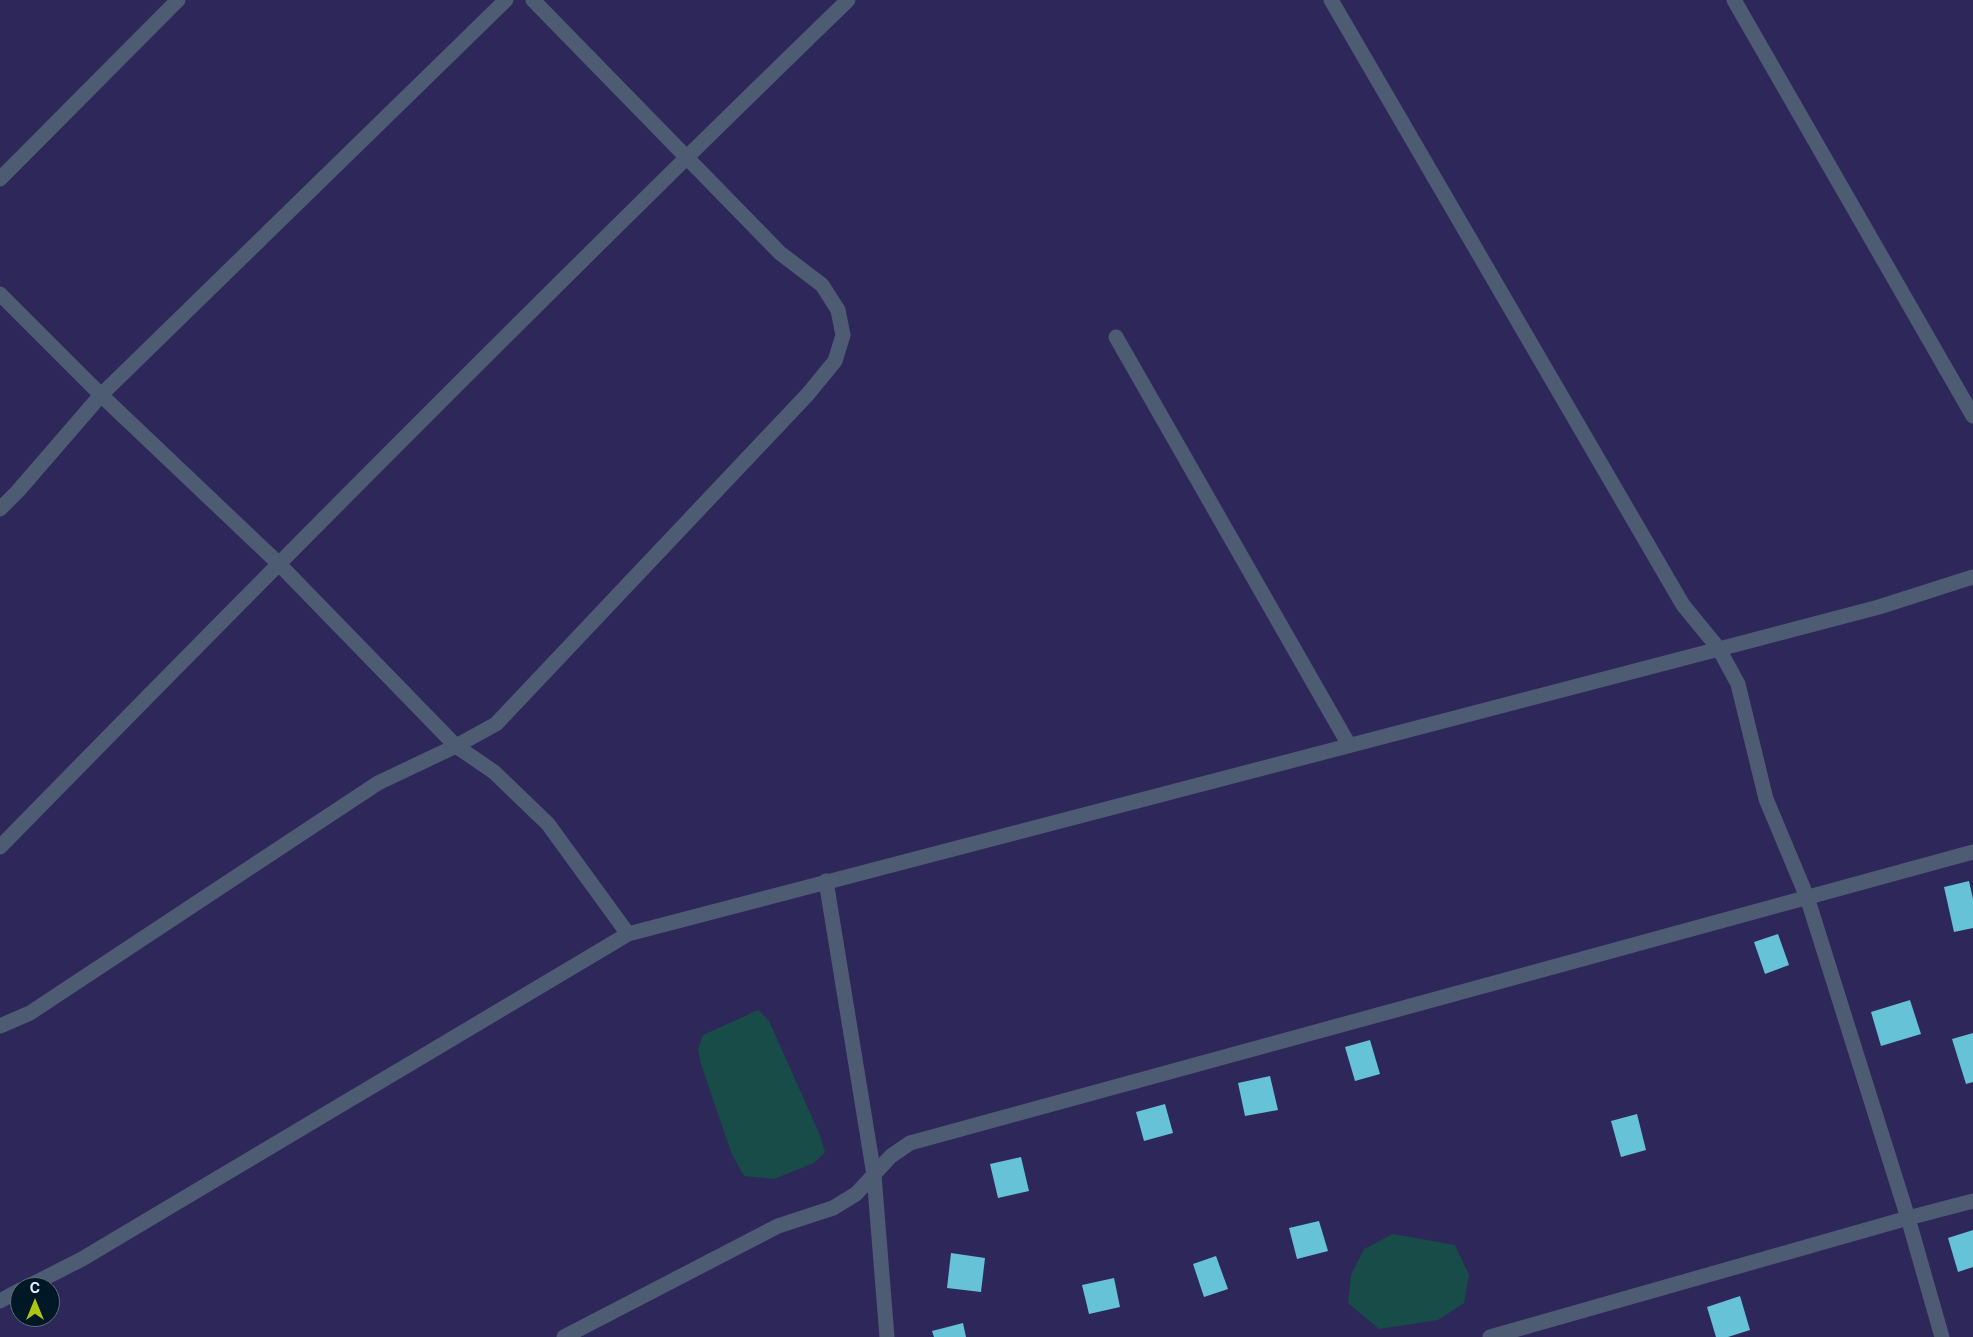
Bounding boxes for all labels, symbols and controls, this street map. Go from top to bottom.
north arrow [10,1277,60,1327]
text: С [30,1279,40,1296]

